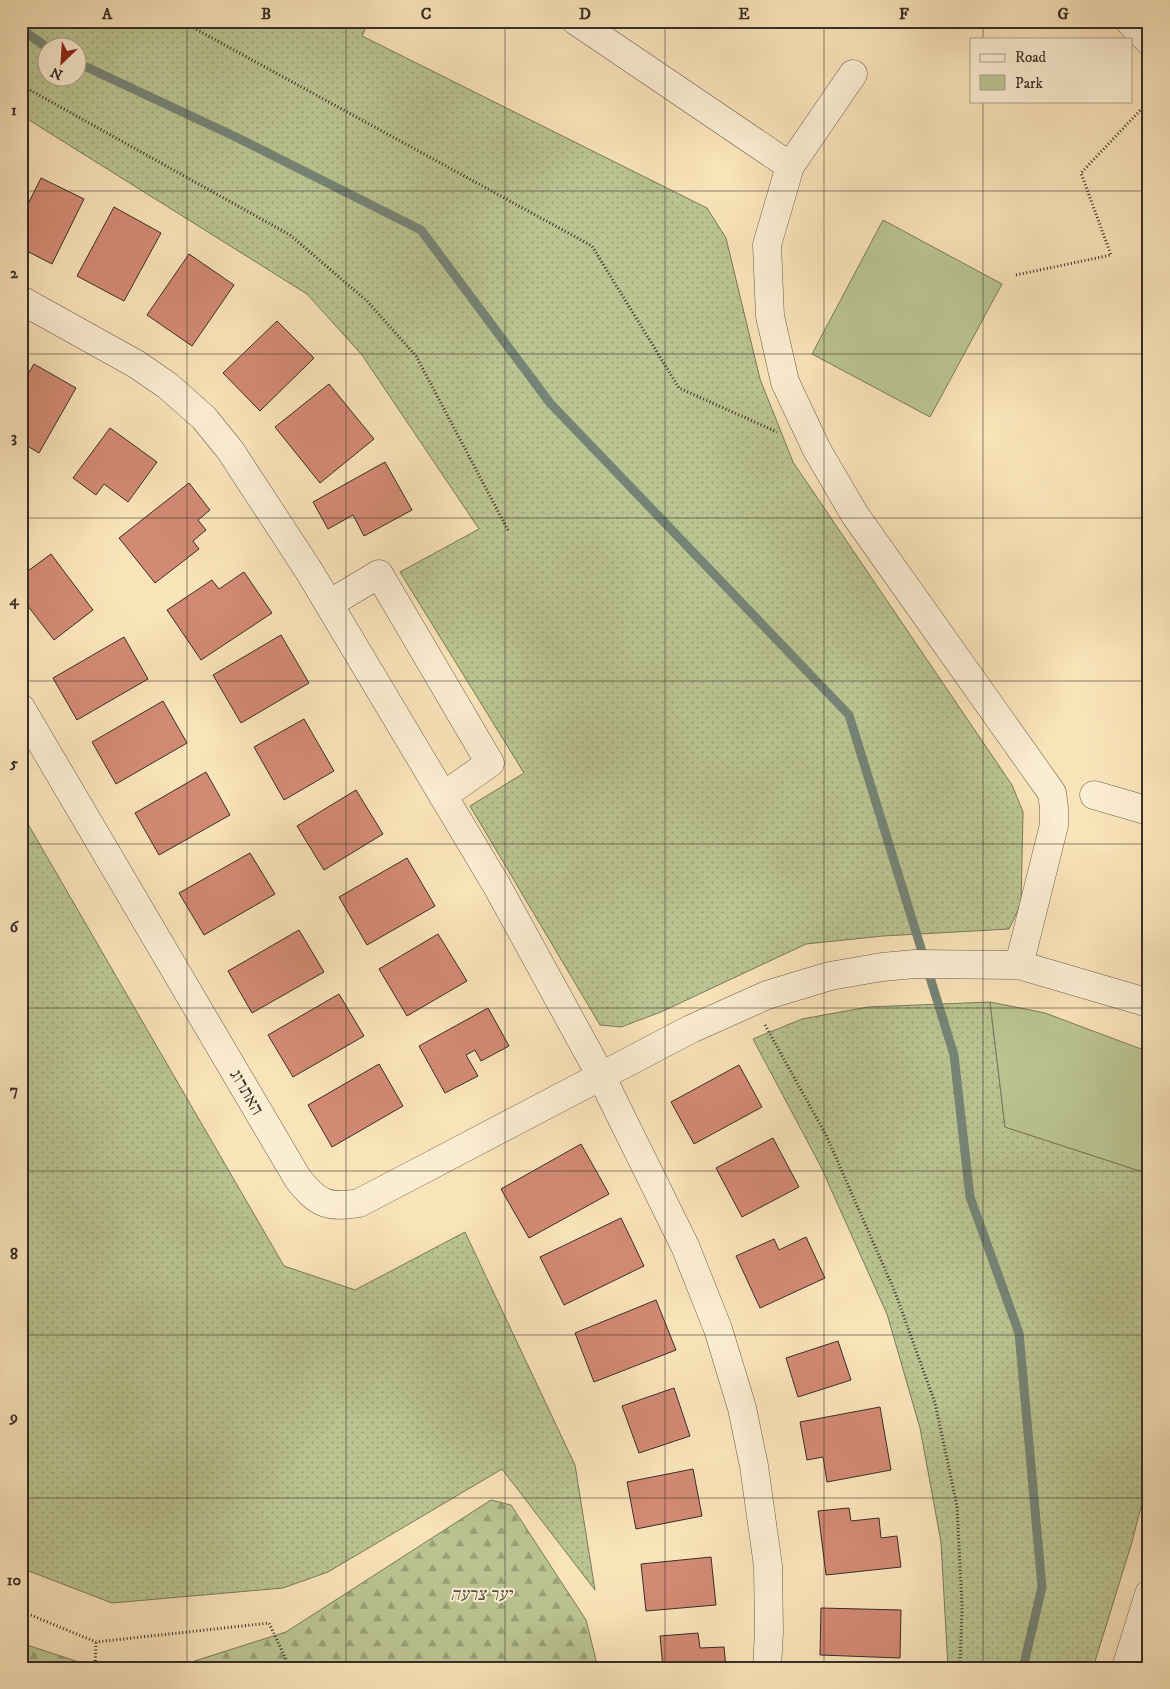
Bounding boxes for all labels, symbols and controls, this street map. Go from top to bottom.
text: A [101,4,113,24]
text: B [261,4,271,24]
text: C [421,4,431,24]
text: D [579,4,591,24]
text: E [738,4,750,24]
text: F [899,4,909,24]
text: G [1057,4,1069,24]
north arrow [38,38,88,88]
legend [970,38,1132,102]
text: Road [1015,48,1047,67]
text: N [47,62,66,83]
text: Park [1015,74,1044,93]
text: 1 [11,100,17,120]
text: 2 [10,263,19,283]
text: 3 [11,427,17,447]
text: 4 [8,590,19,610]
text: 5 [9,753,18,773]
text: 6 [10,917,20,937]
street label: האתרוג [224,1066,268,1119]
text: 7 [10,1080,18,1100]
text: 8 [10,1244,18,1264]
text: 9 [9,1407,18,1427]
text: 10 [7,1570,22,1590]
park label: יער צרעה [450,1584,514,1606]

